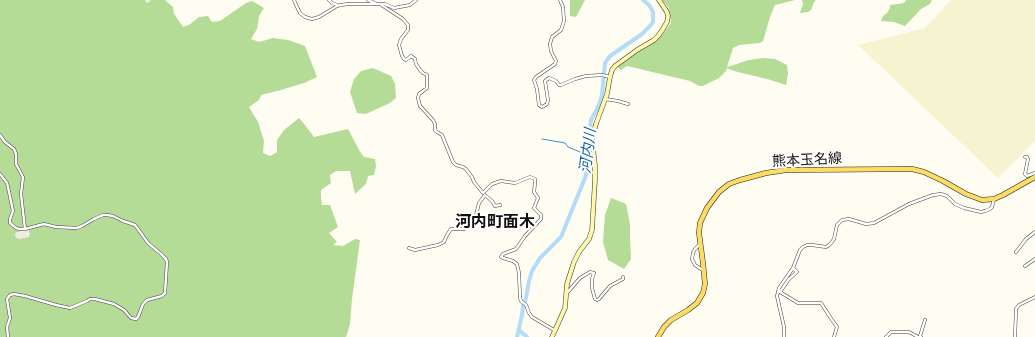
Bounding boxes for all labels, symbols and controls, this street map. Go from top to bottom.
water label: 河内川 [576,128,600,174]
street label: 熊本玉名線 [772,150,842,170]
district label: 河内町面木 [455,212,535,232]

